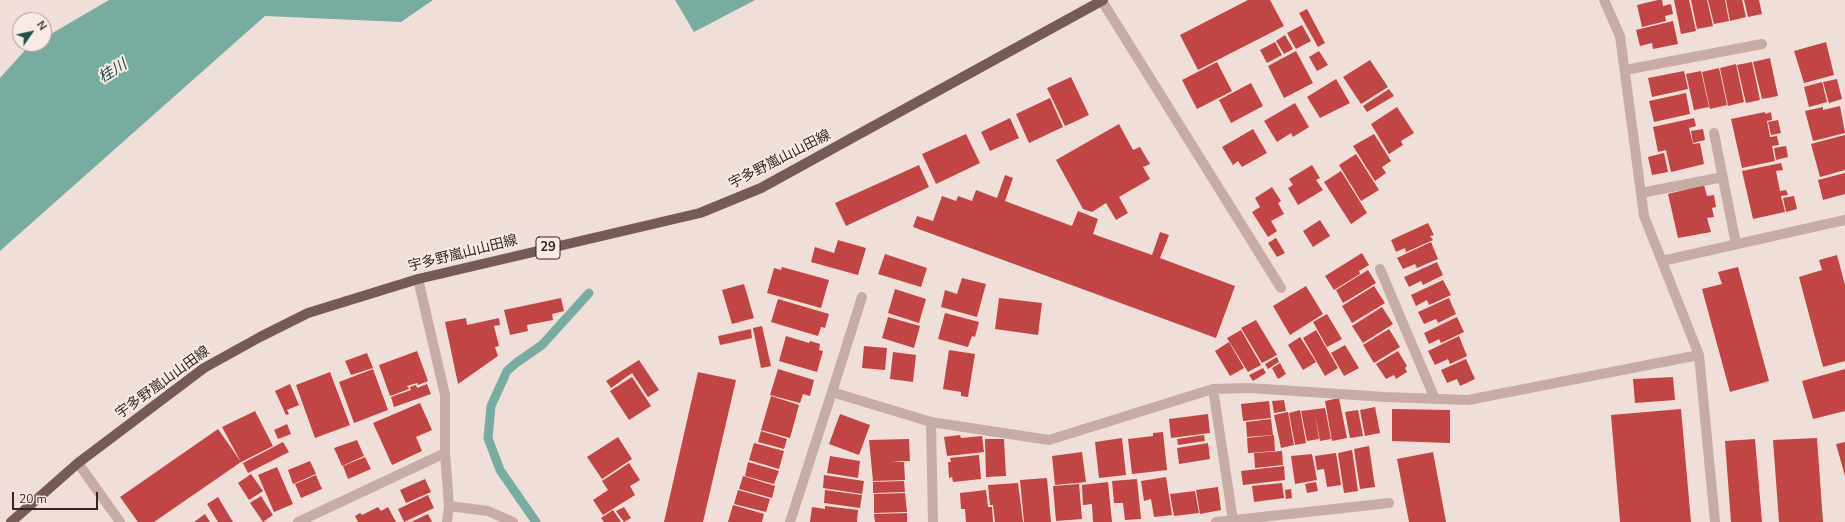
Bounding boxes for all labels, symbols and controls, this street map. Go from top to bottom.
north arrow [12,12,52,52]
text: N [33,18,50,33]
water label: 桂川 [96,56,130,88]
street label: 宇多野嵐山山田線 [726,127,834,193]
street label: 宇多野嵐山山田線 [407,232,519,276]
road number: 29 [536,237,560,259]
street label: 宇多野嵐山山田線 [113,343,213,423]
scale bar [14,484,100,510]
text: 20 m [19,491,47,507]

